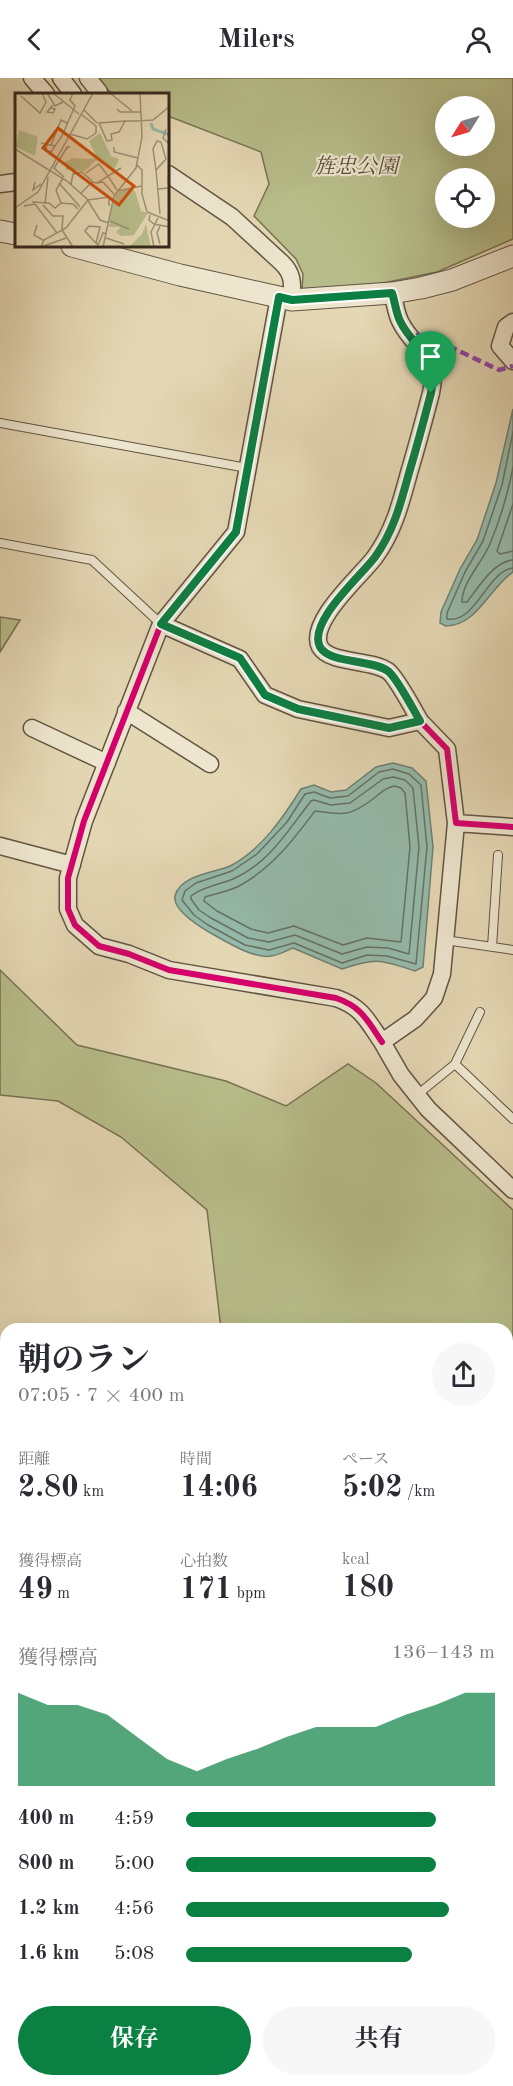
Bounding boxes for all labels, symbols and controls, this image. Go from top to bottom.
icon: back [18,23,51,56]
icon: person [462,23,495,56]
text: Milers [218,26,295,53]
inset map [15,93,170,248]
north arrow [435,96,495,156]
map controls [435,96,495,228]
park label: 旌忠公園 [314,155,401,178]
button: locate [435,168,495,228]
pin [405,331,456,393]
icon: arrive [414,340,447,373]
button: share [432,1343,495,1406]
text: 朝のラン [18,1345,150,1378]
text: 07:05 · 7 × 400 m [18,1386,185,1406]
text: 距離 [18,1452,50,1468]
text: 時間 [180,1452,212,1468]
text: ペース [342,1452,389,1468]
text: 2.80 [18,1473,79,1503]
text: 14:06 [180,1473,258,1503]
text: 5:02 [342,1473,403,1503]
text: km [79,1484,104,1500]
text: /km [403,1484,435,1500]
text: kcal [342,1552,370,1568]
text: 獲得標高 [18,1554,82,1570]
text: 心拍数 [180,1554,228,1570]
text: 180 [342,1573,394,1603]
text: 49 [18,1575,53,1605]
text: 171 [180,1575,232,1605]
text: m [53,1586,70,1602]
text: bpm [232,1586,266,1602]
text: 136–143 m [392,1643,495,1663]
text: 獲得標高 [18,1649,98,1669]
text: 400 m [18,1809,74,1829]
text: 4:59 [114,1809,154,1829]
text: 800 m [18,1854,74,1874]
text: 5:00 [114,1854,154,1874]
text: 1.2 km [18,1899,80,1919]
text: 4:56 [114,1899,154,1919]
text: 1.6 km [18,1944,80,1964]
text: 5:08 [114,1944,154,1964]
button: 保存 [18,2006,251,2075]
button: 共有 [263,2006,495,2075]

